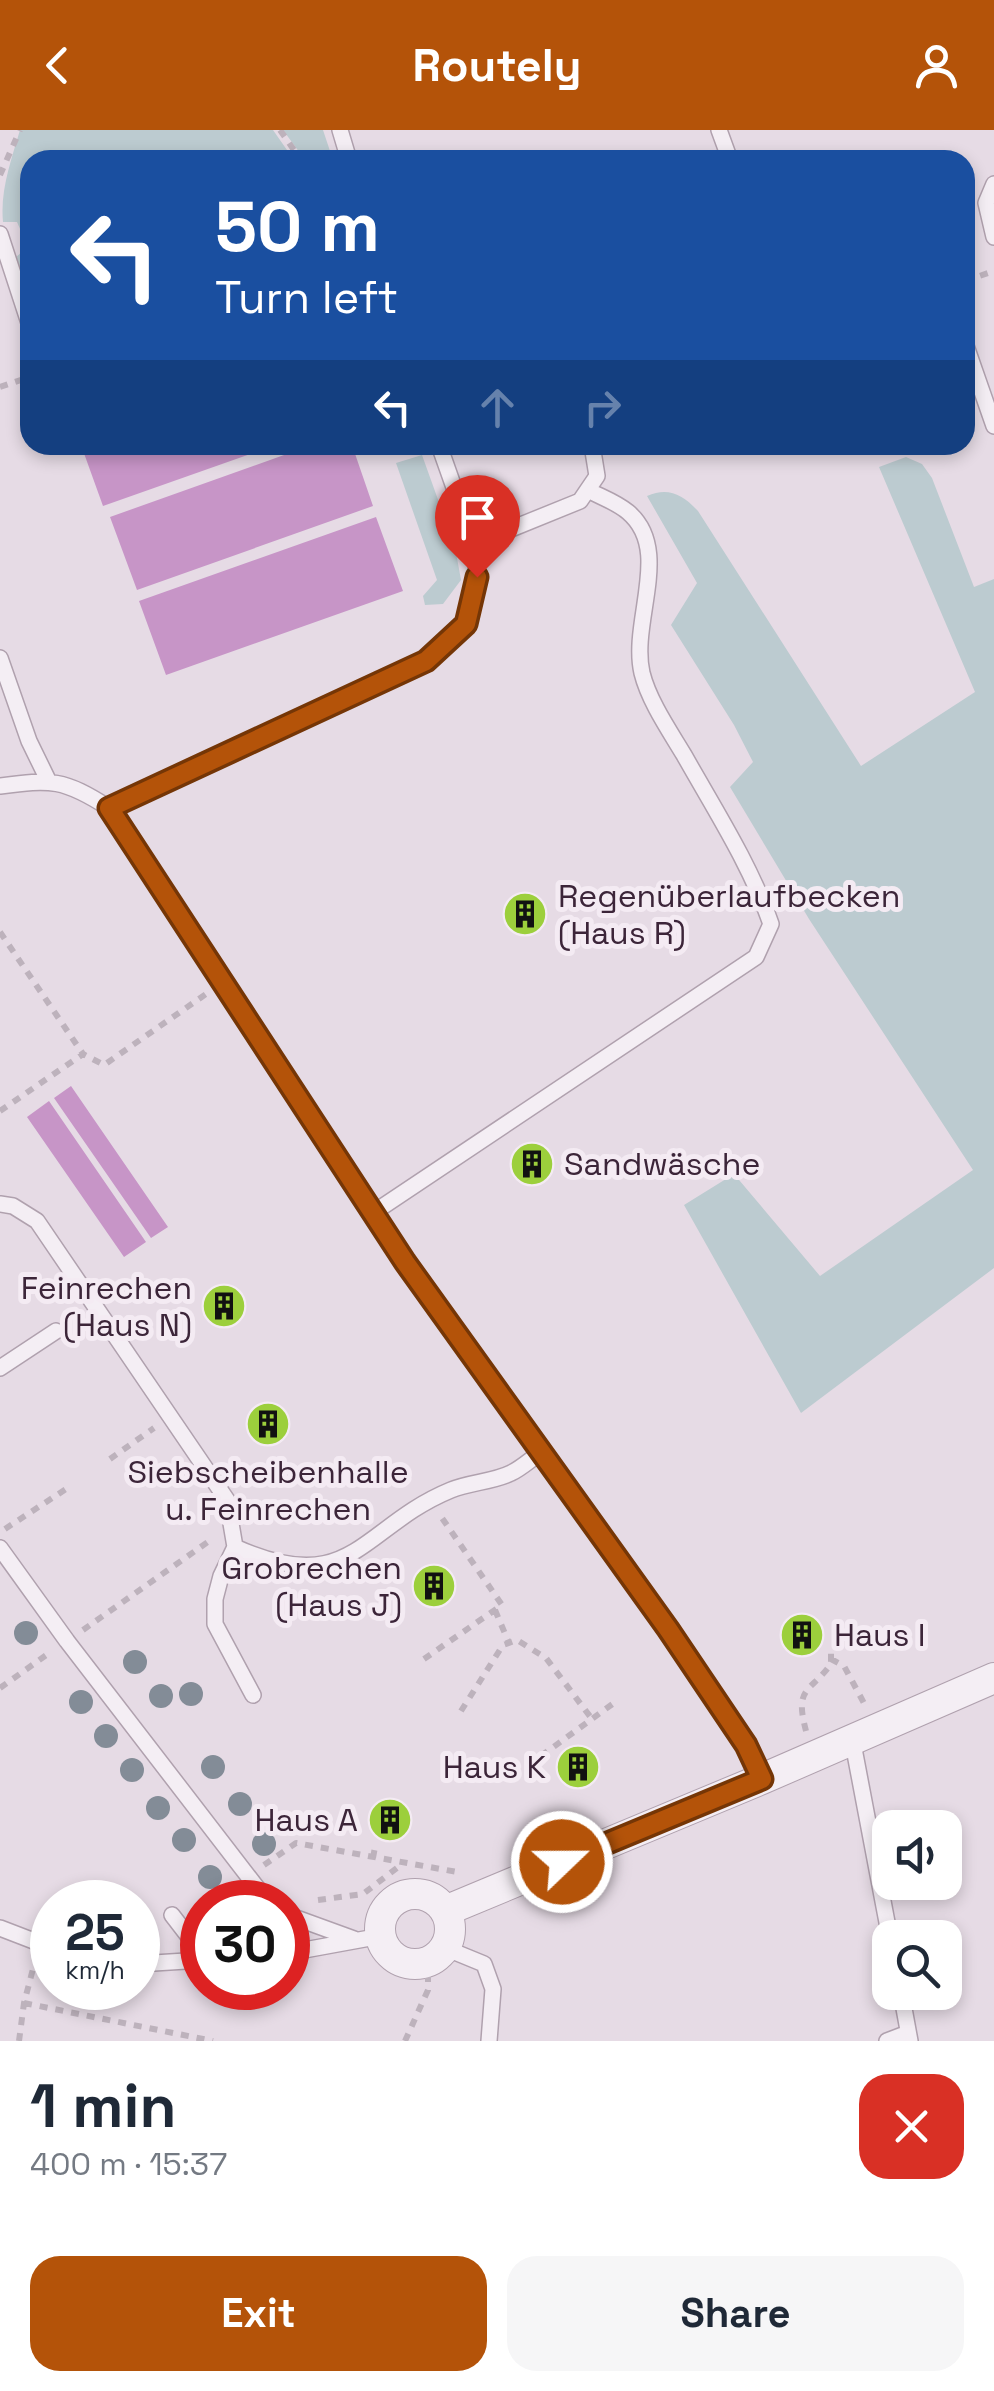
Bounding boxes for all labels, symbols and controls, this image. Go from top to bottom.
text: Routely [412,37,582,94]
icon: back [30,38,85,93]
icon: person [909,38,964,93]
text: 50 m [215,182,380,271]
icon: left [50,190,180,320]
text: Turn left [215,269,398,326]
icon: left [365,380,420,435]
icon: ahead [470,380,525,435]
icon: right [575,380,630,435]
pin [435,475,520,578]
icon: arrive [450,490,505,545]
place label: Regenüberlaufbecken (Haus R) [558,876,900,953]
building icon: Regenüberlaufbecken (Haus R) [502,891,548,937]
building icon: Sandwäsche [509,1141,555,1187]
place label: Sandwäsche [564,1144,760,1184]
place label: Feinrechen (Haus N) [21,1268,192,1345]
building icon: Feinrechen (Haus N) [201,1283,247,1329]
building icon: Siebscheibenhalle u. Feinrechen [245,1401,291,1447]
place label: Siebscheibenhalle u. Feinrechen [127,1452,409,1529]
place label: Grobrechen (Haus J) [221,1548,402,1625]
building icon: Grobrechen (Haus J) [411,1563,457,1609]
building icon: Haus I [779,1612,825,1658]
place label: Haus I [834,1615,925,1655]
building icon: Haus K [555,1744,601,1790]
place label: Haus K [443,1747,546,1787]
building icon: Haus A [367,1797,413,1843]
place label: Haus A [255,1800,358,1840]
position arrow [510,1810,614,1914]
map controls [872,1810,962,2010]
button: sound [872,1810,962,1900]
speed limit sign: 30 [180,1880,310,2010]
text: 25 [65,1901,125,1965]
button: search [872,1920,962,2010]
text: km/h [65,1954,125,1986]
text: 1 min [30,2068,177,2145]
button: close [859,2074,964,2179]
text: 400 m · 15:37 [30,2144,227,2184]
button: Exit [30,2256,487,2371]
button: Share [507,2256,964,2371]

